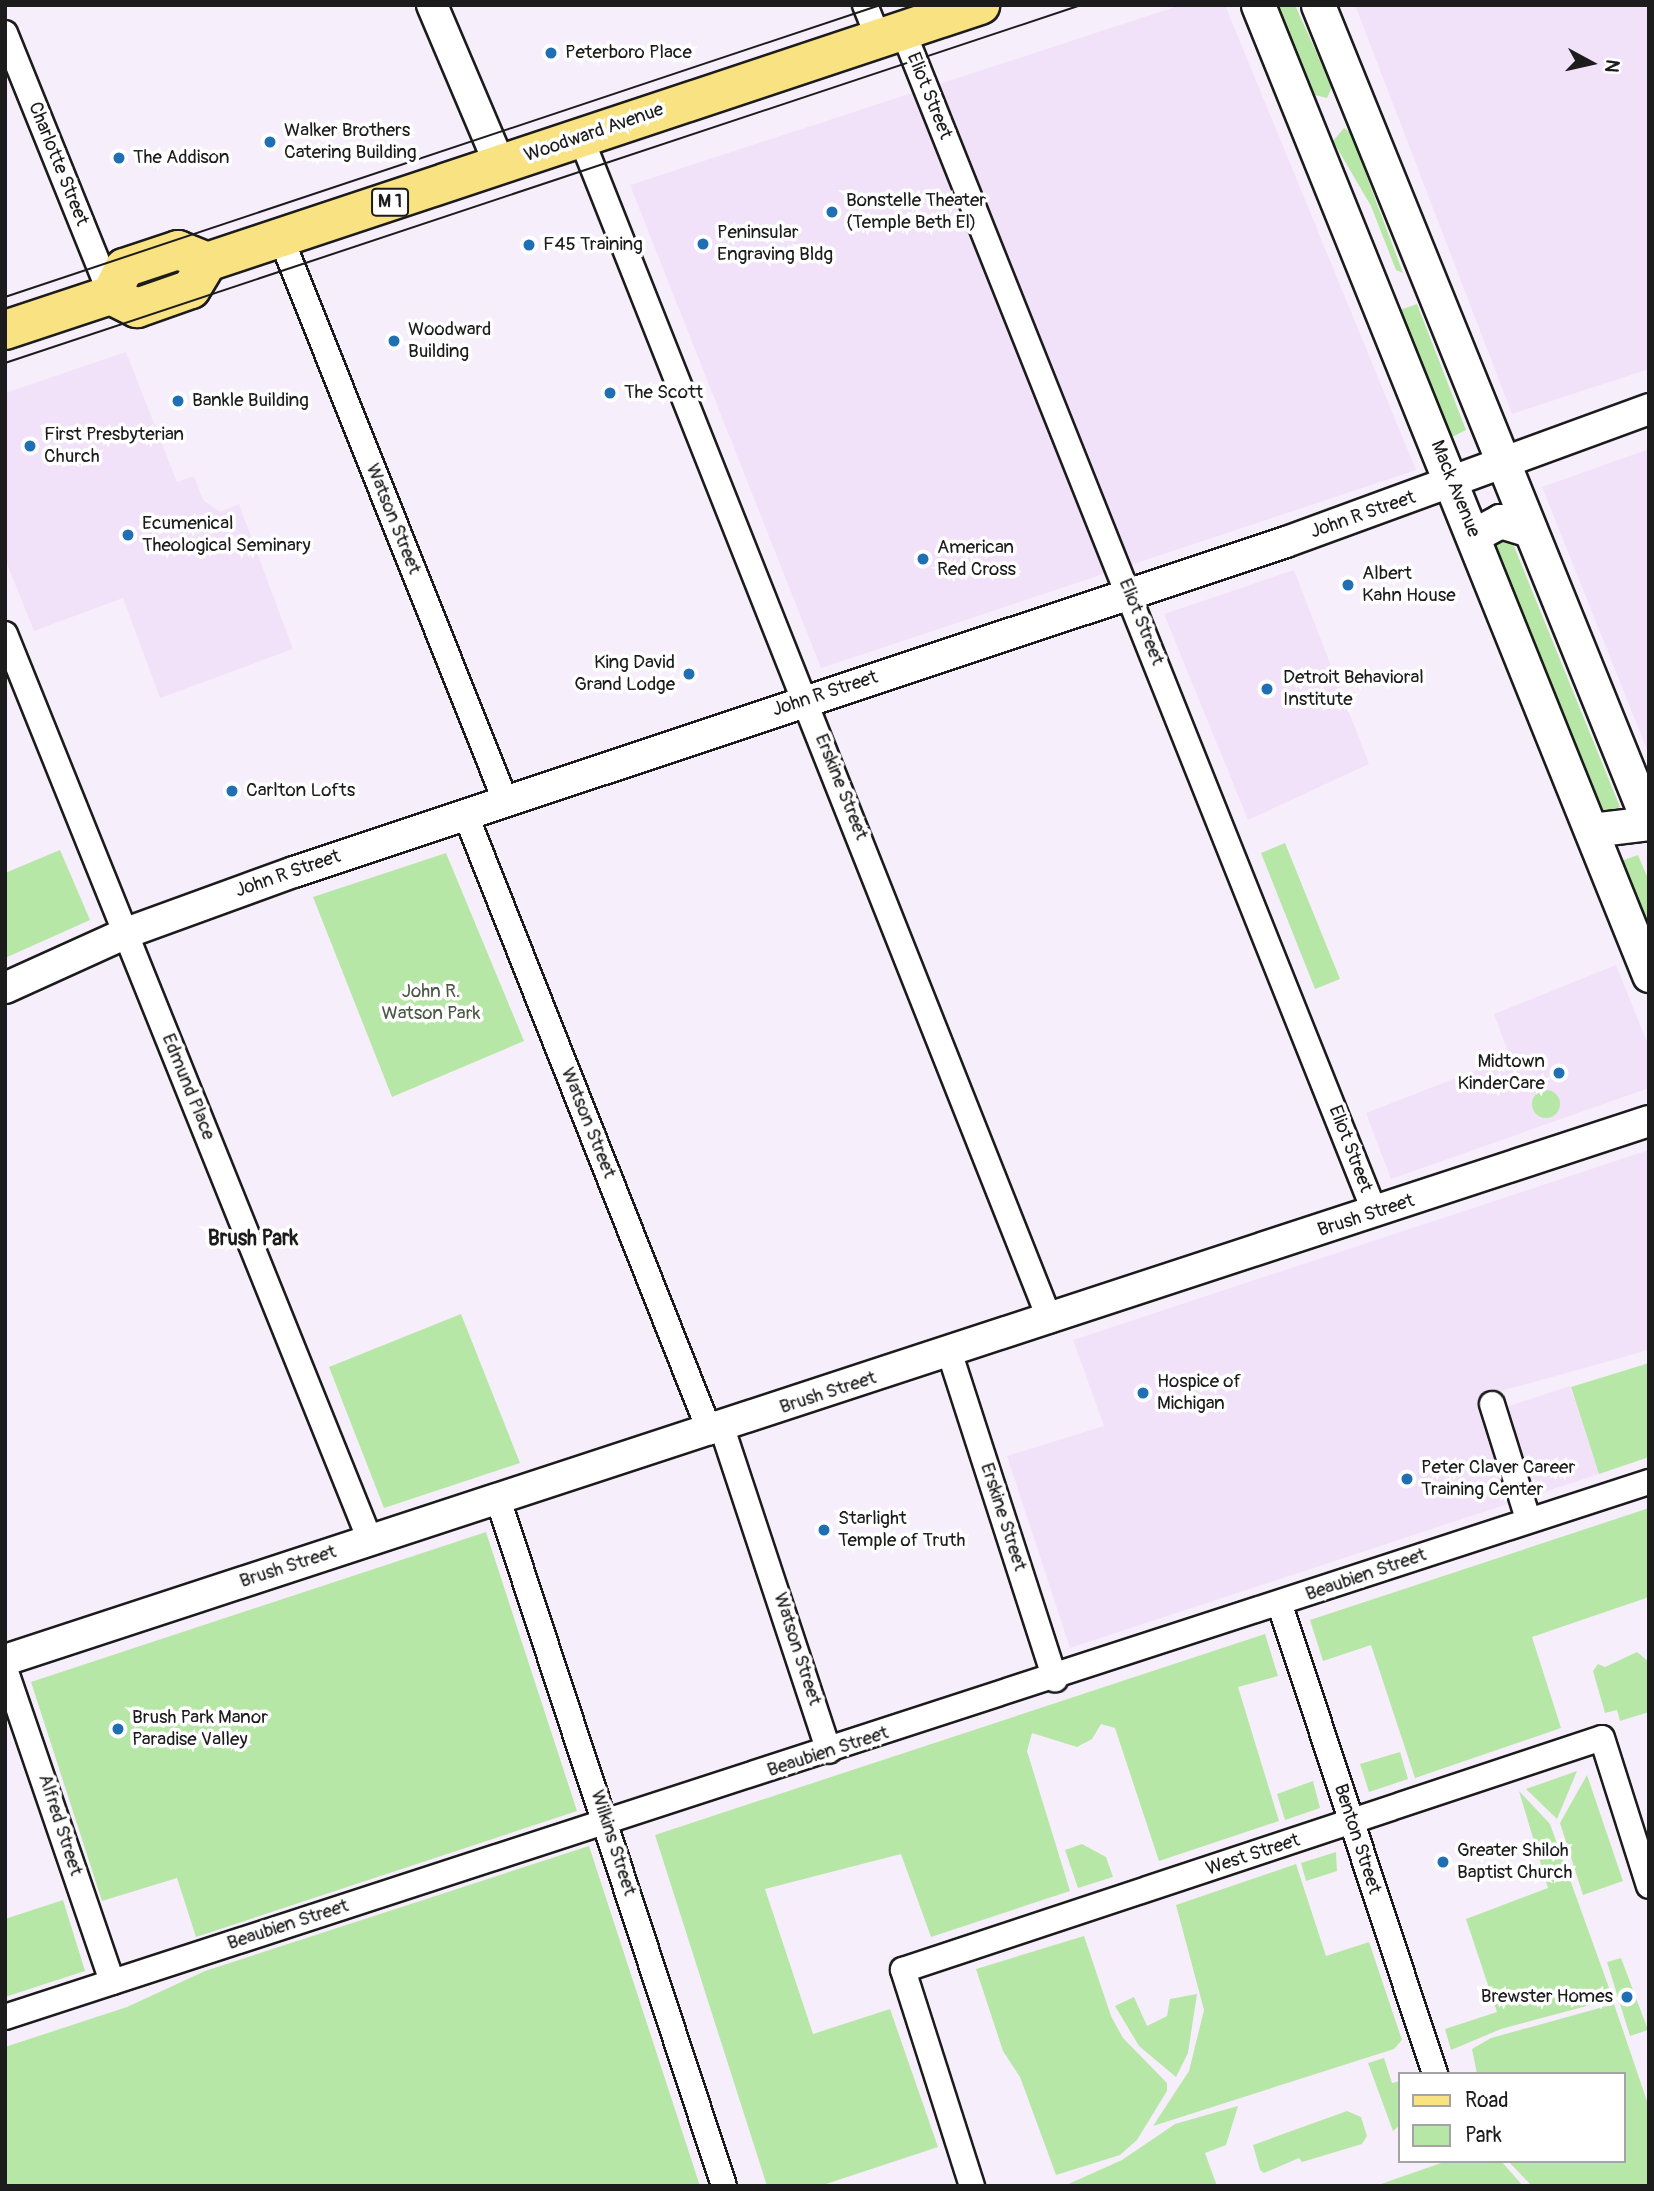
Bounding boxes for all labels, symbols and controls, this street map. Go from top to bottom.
north arrow [1556,28,1626,98]
place label: Peterboro Place [565,42,692,64]
marker: Peterboro Place [543,45,559,61]
street label: Eliot Street [901,49,957,143]
text: N [1599,58,1625,74]
street label: Woodward Avenue [521,98,667,168]
street label: Charlotte Street [23,99,93,229]
place label: Walker Brothers Catering Building [284,120,416,164]
marker: Walker Brothers Catering Building [262,134,278,150]
place label: The Addison [133,147,230,169]
marker: The Addison [111,150,127,166]
road number: M 1 [371,188,409,216]
place label: Bonstelle Theater (Temple Beth El) [846,190,986,234]
marker: Bonstelle Theater (Temple Beth El) [824,204,840,220]
place label: Peninsular Engraving Bldg [717,222,833,266]
place label: F45 Training [543,234,643,256]
marker: Peninsular Engraving Bldg [695,236,711,252]
marker: F45 Training [521,237,537,253]
place label: Woodward Building [408,319,491,363]
marker: Woodward Building [386,333,402,349]
place label: The Scott [624,382,703,404]
marker: The Scott [602,385,618,401]
place label: Bankle Building [192,390,309,412]
marker: Bankle Building [170,393,186,409]
place label: First Presbyterian Church [44,424,184,468]
street label: Mack Avenue [1425,437,1485,541]
marker: First Presbyterian Church [22,438,38,454]
street label: Watson Street [361,460,425,578]
street label: John R Street [1307,486,1419,544]
place label: Ecumenical Theological Seminary [142,513,311,557]
marker: Ecumenical Theological Seminary [120,527,136,543]
place label: American Red Cross [937,537,1016,581]
marker: American Red Cross [915,551,931,567]
place label: Albert Kahn House [1362,563,1456,607]
street label: Eliot Street [1113,575,1169,669]
marker: Albert Kahn House [1340,577,1356,593]
place label: King David Grand Lodge [574,652,675,696]
marker: King David Grand Lodge [681,666,697,682]
street label: John R Street [769,666,881,722]
place label: Detroit Behavioral Institute [1283,667,1424,711]
marker: Detroit Behavioral Institute [1257,679,1277,699]
street label: Erskine Street [809,731,873,843]
place label: Carlton Lofts [246,780,355,802]
marker: Carlton Lofts [224,783,240,799]
street label: John R Street [232,845,344,903]
park label: John R. Watson Park [382,981,480,1025]
street label: Edmund Place [156,1030,220,1144]
place label: Midtown KinderCare [1458,1051,1545,1095]
street label: Watson Street [556,1064,620,1182]
marker: Midtown KinderCare [1551,1065,1567,1081]
street label: Eliot Street [1323,1102,1377,1196]
street label: Brush Street [1315,1190,1417,1242]
district label: Brush Park [208,1226,298,1252]
street label: Brush Street [777,1367,879,1419]
place label: Hospice of Michigan [1157,1371,1241,1415]
marker: Hospice of Michigan [1135,1385,1151,1401]
place label: Peter Claver Career Training Center [1421,1457,1575,1501]
street label: Erskine Street [975,1460,1031,1574]
marker: Peter Claver Career Training Center [1399,1471,1415,1487]
place label: Starlight Temple of Truth [838,1508,965,1552]
marker: Starlight Temple of Truth [816,1522,832,1538]
street label: Brush Street [237,1541,339,1593]
street label: Beaubien Street [1303,1544,1429,1606]
street label: Watson Street [768,1590,826,1708]
place label: Brush Park Manor Paradise Valley [132,1707,268,1751]
marker: Brush Park Manor Paradise Valley [110,1721,126,1737]
street label: Beaubien Street [764,1722,892,1782]
street label: Alfred Street [33,1771,87,1879]
street label: Benton Street [1328,1781,1386,1897]
street label: Wilkins Street [585,1787,641,1899]
street label: West Street [1203,1829,1303,1881]
place label: Greater Shiloh Baptist Church [1457,1840,1572,1884]
marker: Greater Shiloh Baptist Church [1435,1854,1451,1870]
street label: Beaubien Street [224,1895,352,1955]
place label: Brewster Homes [1481,1986,1613,2008]
marker: Brewster Homes [1619,1989,1635,2005]
legend [1398,2072,1626,2163]
text: Road [1465,2087,1509,2114]
text: Park [1465,2122,1502,2149]

